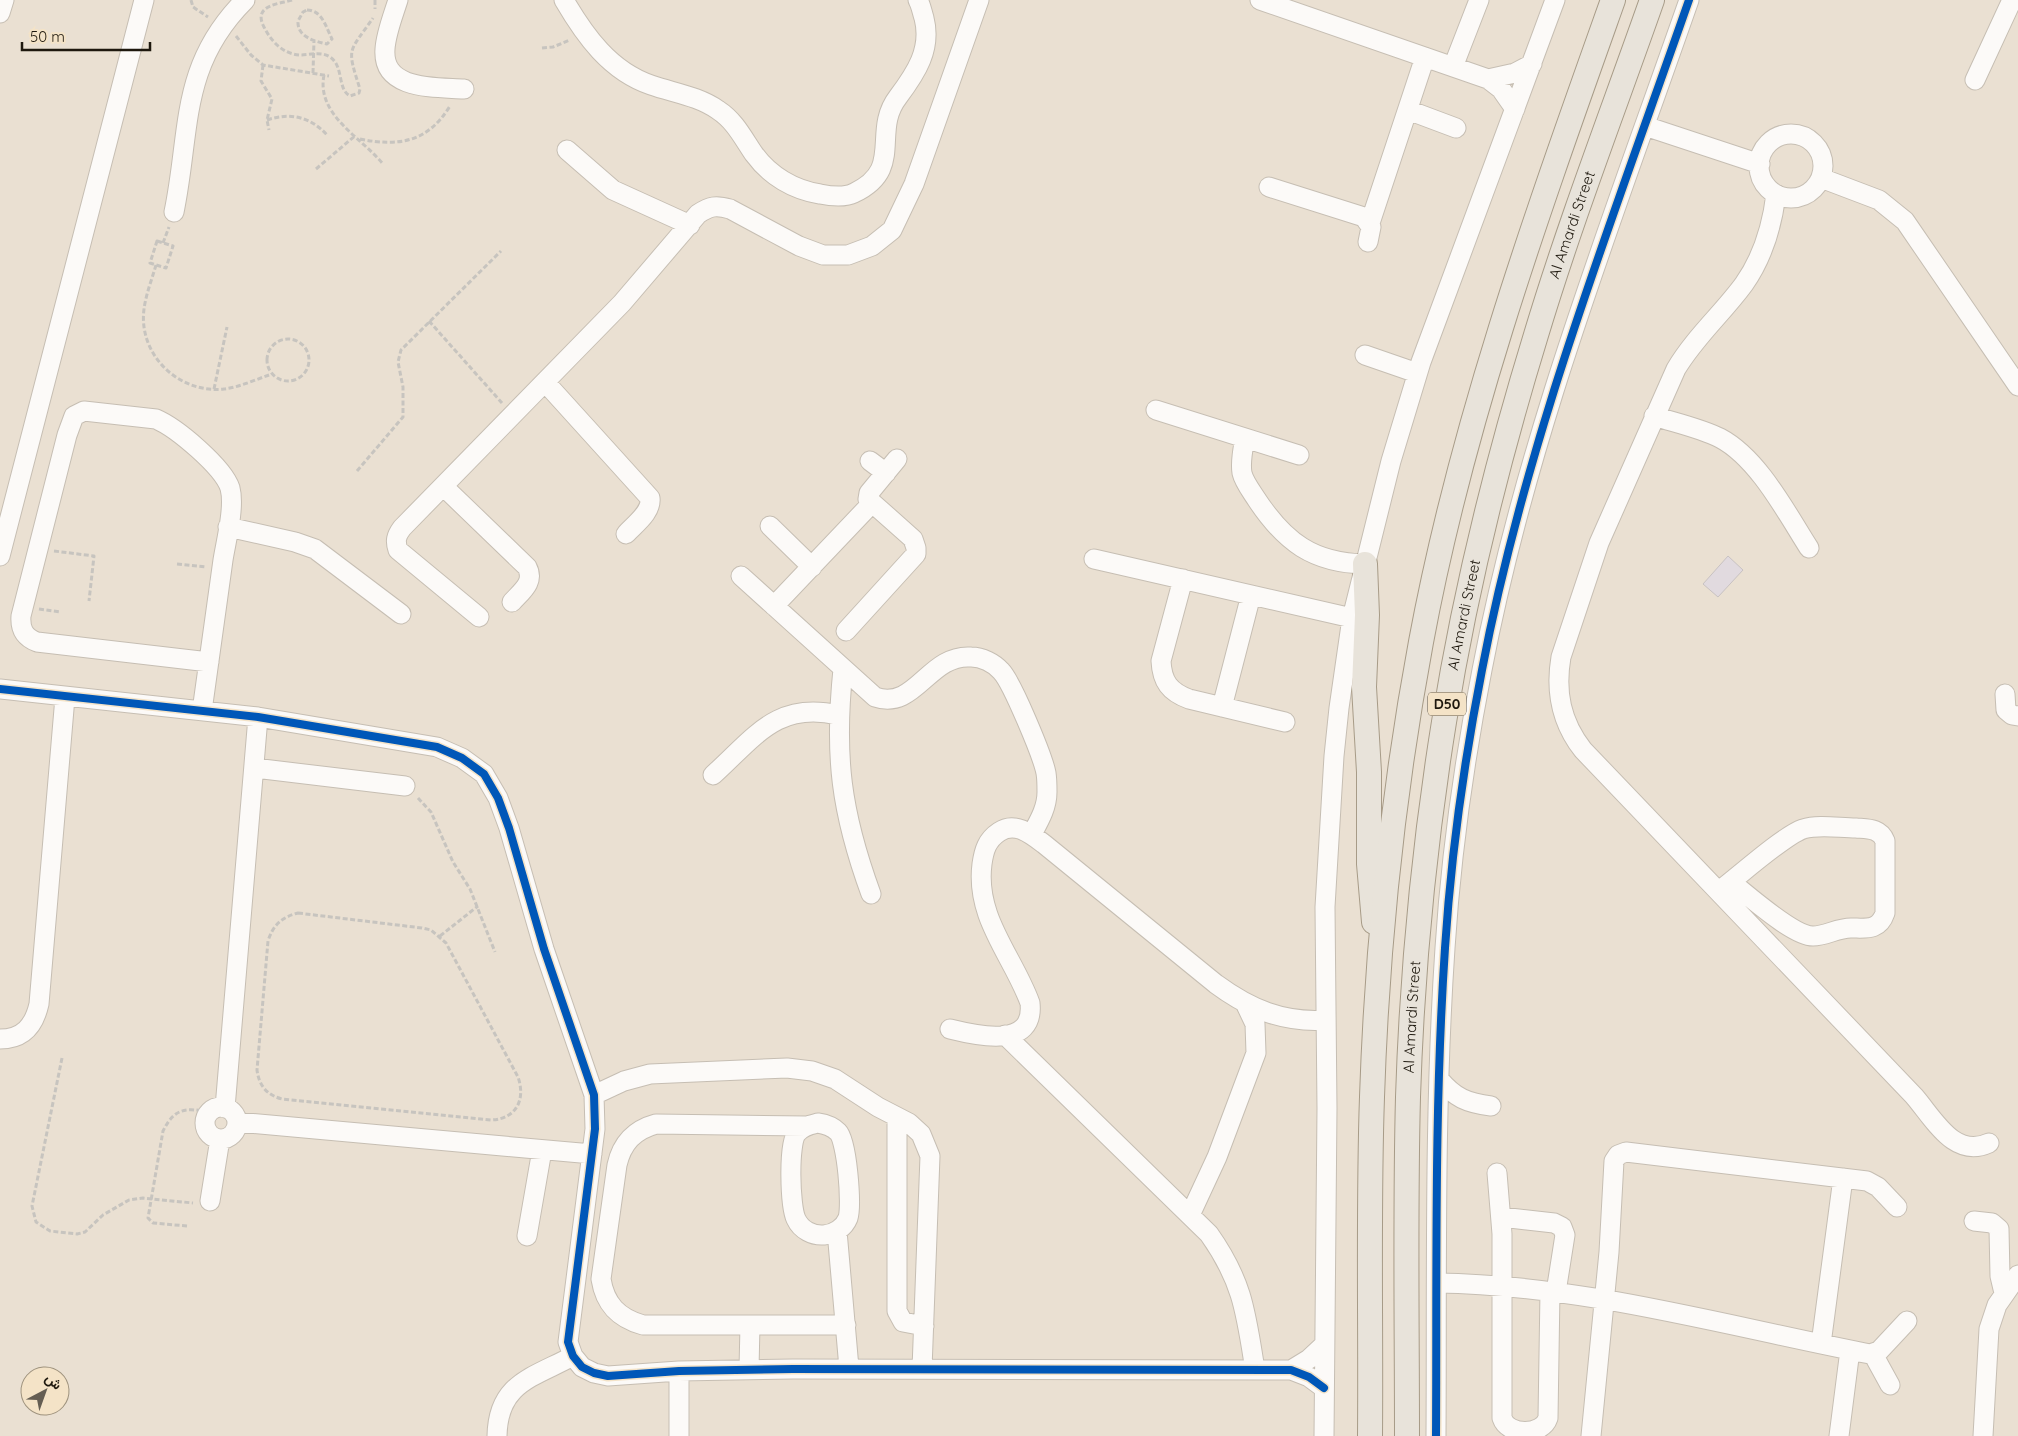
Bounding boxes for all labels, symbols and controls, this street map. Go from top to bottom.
scale bar [22,20,150,52]
text: 50 m [30,27,65,46]
street label: Al Amardi Street [1544,168,1599,281]
street label: Al Amardi Street [1443,557,1484,672]
road number: D50 [1428,692,1466,716]
street label: Al Amardi Street [1399,960,1424,1074]
north arrow [20,1366,70,1416]
text: ش [41,1369,66,1394]

